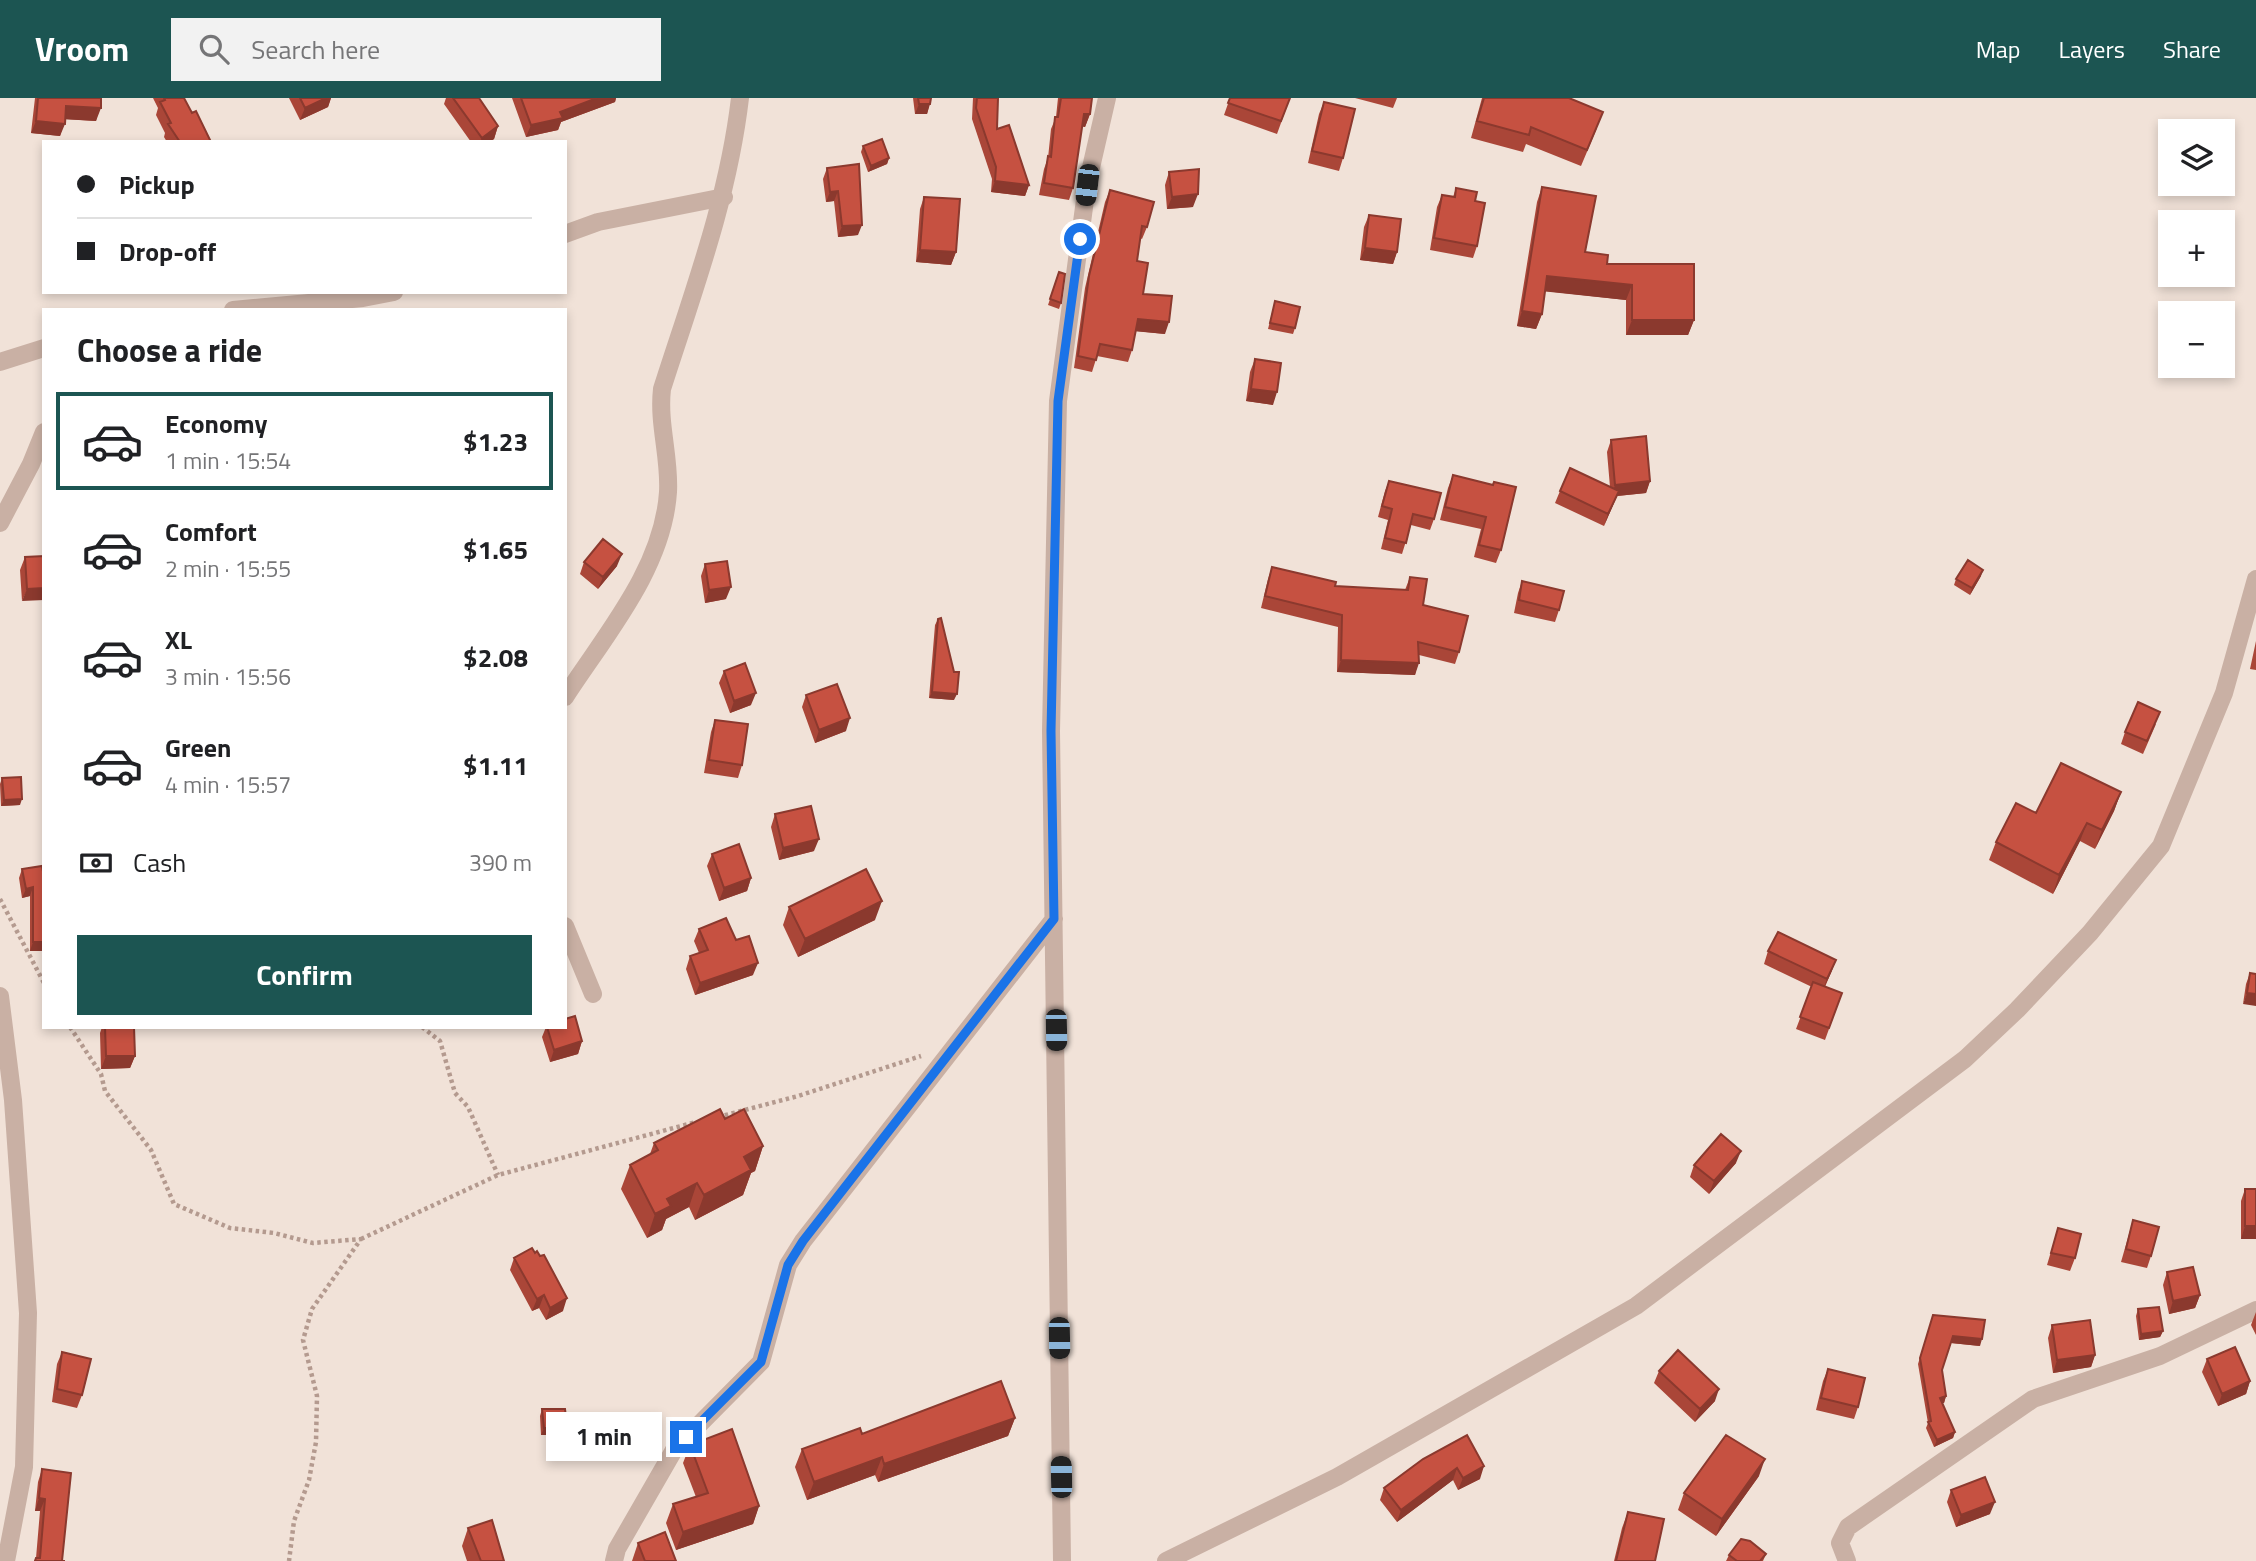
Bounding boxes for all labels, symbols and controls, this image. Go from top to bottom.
search box [171,18,661,81]
text: Vroom [35,24,129,74]
icon: search [195,30,233,68]
text: Search here [251,30,380,69]
text: Map [1976,31,2021,67]
text: Layers [2059,31,2125,67]
text: Share [2163,31,2221,67]
map controls [2158,119,2235,378]
button: layers [2158,119,2235,196]
car [1075,163,1100,207]
text: Pickup [119,165,195,204]
button: + [2158,210,2235,287]
route start [1064,223,1096,255]
text: Drop-off [119,232,216,271]
button: − [2158,301,2235,378]
text: Choose a ride [77,326,262,374]
text: Economy [165,404,267,443]
icon: car [81,410,144,473]
text: $1.23 [463,422,528,461]
text: 1 min · 15:54 [165,443,291,478]
text: Comfort [165,512,257,551]
icon: car [81,518,144,581]
text: $1.65 [463,530,528,569]
text: 2 min · 15:55 [165,551,291,586]
text: XL [165,620,192,659]
icon: car [81,626,144,689]
text: $2.08 [463,638,528,677]
text: 3 min · 15:56 [165,659,291,694]
text: Green [165,728,231,767]
icon: car [81,734,144,797]
text: $1.11 [463,746,528,785]
text: 4 min · 15:57 [165,767,291,802]
text: Cash [133,843,186,882]
icon: cash [77,844,115,882]
text: 390 m [469,845,532,880]
button: Confirm [77,935,532,1015]
car [1046,1009,1067,1051]
car [1049,1317,1070,1359]
callout: 1 min [546,1412,662,1462]
text: 1 min [576,1419,632,1454]
route end [670,1421,702,1453]
car [1051,1456,1072,1498]

